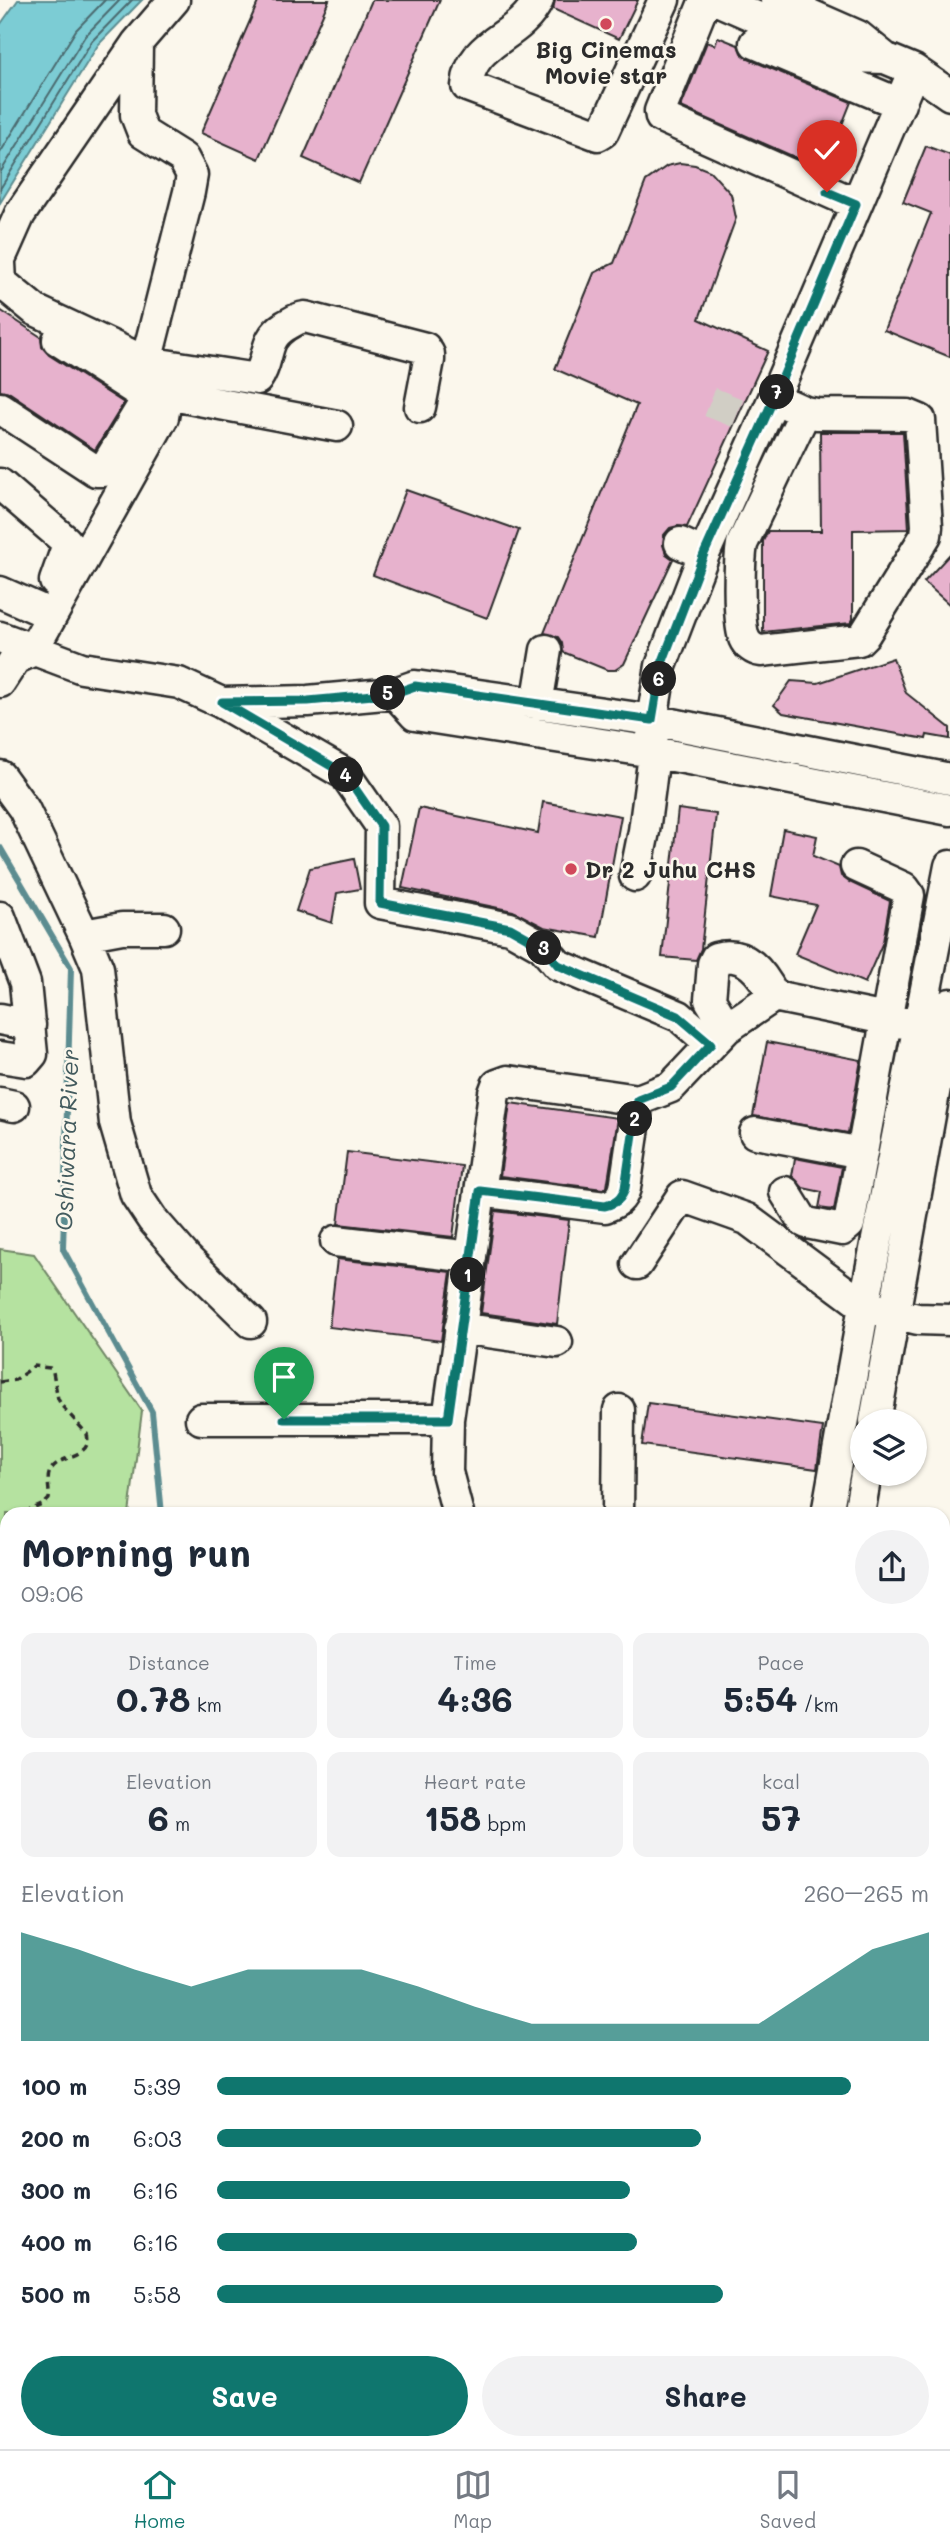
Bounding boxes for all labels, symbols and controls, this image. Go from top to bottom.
marker: Big Cinemas Movie star [598,16,614,32]
place label: Big Cinemas Movie star [536,34,677,90]
pin [797,120,857,192]
icon: check [808,131,846,169]
pin: 7 [760,374,794,410]
text: 7 [771,379,782,404]
pin: 6 [642,662,676,696]
text: 6 [653,666,664,691]
pin: 5 [370,676,406,710]
text: 5 [382,680,393,705]
pin: 4 [328,758,364,792]
text: 4 [339,762,352,787]
place label: Dr 2 Juhu CHS [585,854,756,884]
marker: Dr 2 Juhu CHS [563,861,579,877]
pin: 3 [526,930,562,965]
text: 3 [538,935,549,960]
water label: Oshiwara River [47,1048,85,1232]
pin: 2 [618,1102,652,1136]
text: 2 [629,1106,640,1131]
pin: 1 [450,1258,486,1292]
text: 1 [463,1262,472,1287]
pin [254,1347,314,1419]
icon: arrive [265,1358,303,1396]
map controls [850,1409,927,1486]
button: layers [850,1409,927,1486]
text: Morning run [21,1527,251,1577]
button: share [855,1530,929,1604]
text: 09:06 [21,1578,84,1608]
text: Distance [128,1650,210,1675]
text: Time [453,1650,497,1675]
text: Pace [758,1650,804,1675]
text: 0.78 [116,1675,191,1721]
text: 4:36 [437,1675,513,1721]
text: 5:54 [723,1675,797,1721]
text: km [191,1692,222,1717]
text: /km [797,1692,839,1717]
text: Elevation [126,1769,212,1794]
text: Heart rate [424,1769,526,1794]
text: kcal [762,1769,800,1794]
text: 6 [148,1794,169,1840]
text: 158 [424,1794,481,1840]
text: 57 [761,1794,801,1840]
text: m [169,1811,190,1836]
text: bpm [481,1811,526,1836]
text: Elevation [21,1878,124,1908]
text: 260–265 m [803,1878,929,1908]
text: 100 m [21,2071,87,2101]
text: 5:39 [133,2071,181,2101]
text: 200 m [21,2123,90,2153]
text: 6:03 [133,2123,182,2153]
text: 300 m [21,2175,91,2205]
text: 6:16 [133,2175,178,2205]
text: 400 m [21,2227,92,2257]
text: 6:16 [133,2227,178,2257]
text: 500 m [21,2279,91,2309]
text: 5:58 [133,2279,181,2309]
button: Save [21,2356,468,2436]
button: Share [482,2356,929,2436]
tab: Home [134,2466,186,2533]
tab: Map [453,2466,492,2533]
tab: Saved [760,2466,816,2533]

